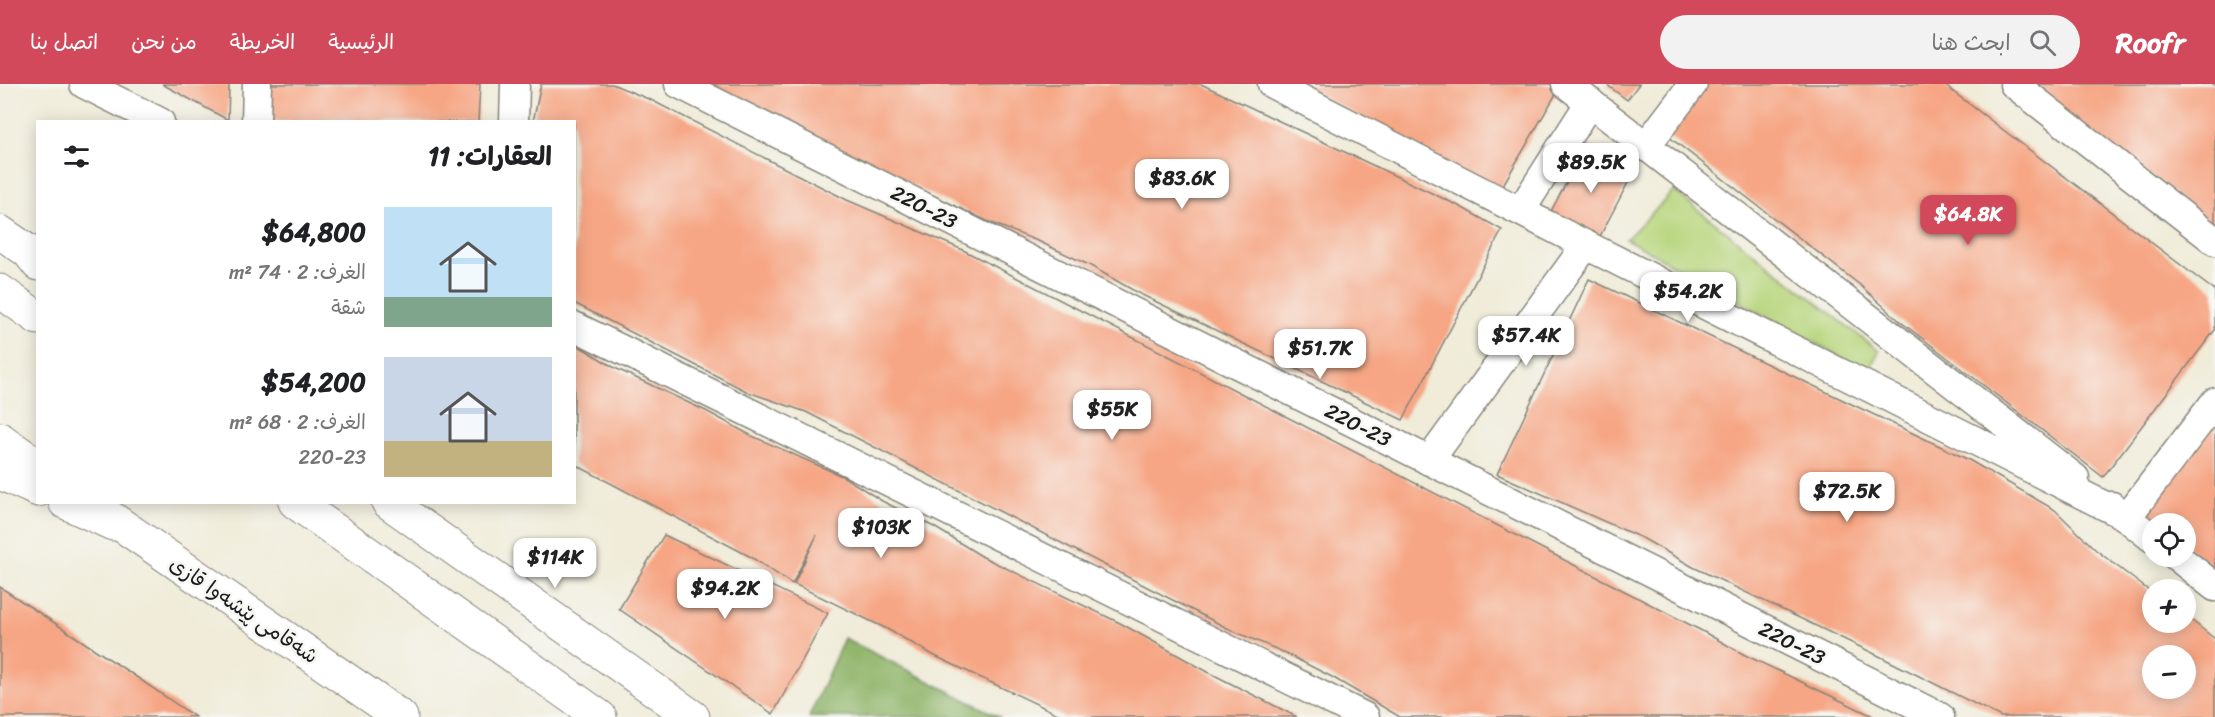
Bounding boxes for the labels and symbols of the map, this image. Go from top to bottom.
pin: $89.5K [1542,143,1640,194]
pin: $83.6K [1133,159,1231,210]
street label: 220-23 [884,174,965,240]
pin: $64.8K [1919,195,2017,246]
pin: $54.2K [1639,272,1737,323]
pin: $57.4K [1477,316,1575,367]
pin: $51.7K [1271,329,1369,380]
pin: $55K [1076,390,1148,441]
street label: 220-23 [1318,392,1399,458]
pin: $72.5K [1798,472,1896,523]
pin: $103K [839,508,923,559]
pin: $114K [513,538,597,589]
street label: شەقامی پێشەوا قازی [161,546,327,674]
pin: $94.2K [676,569,774,620]
street label: 220-23 [1752,610,1833,676]

